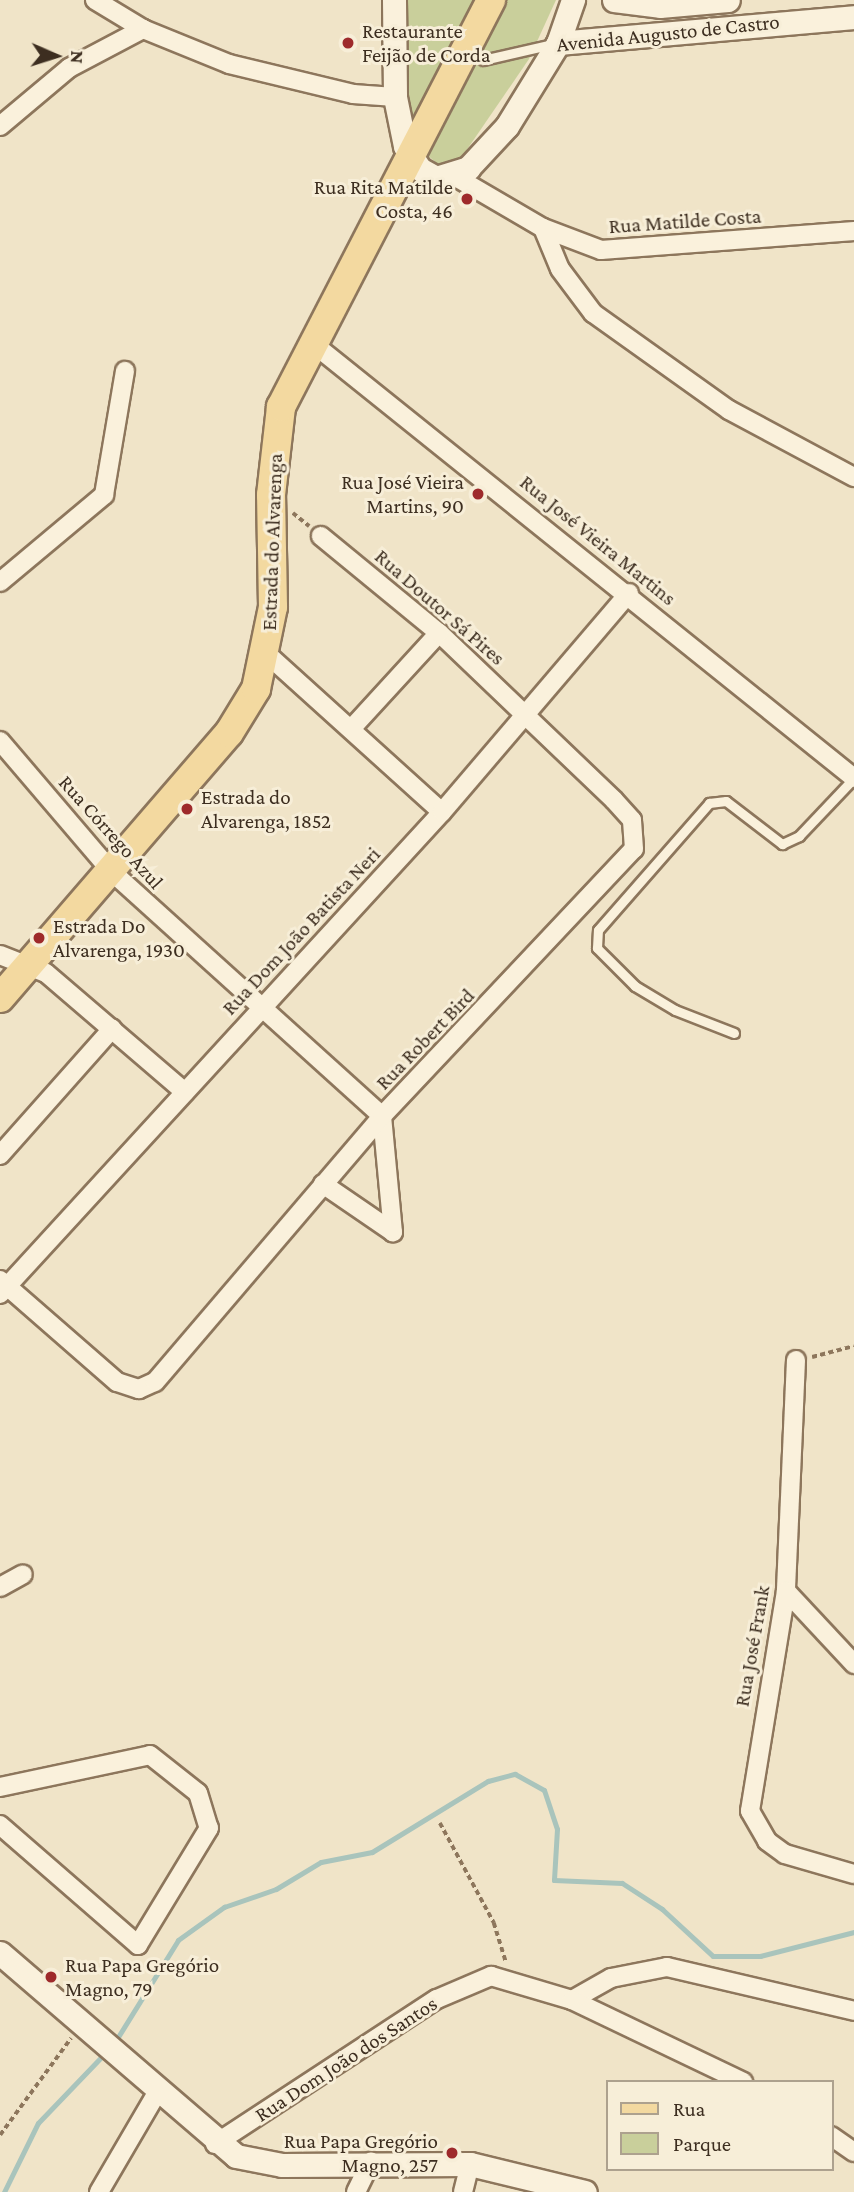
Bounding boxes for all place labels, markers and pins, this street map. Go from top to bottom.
place label: Restaurante Feijão de Corda [362,18,491,68]
marker: Restaurante Feijão de Corda [340,35,356,51]
place label: Rua Rita Matilde Costa, 46 [314,174,453,224]
marker: Rua Rita Matilde Costa, 46 [459,191,475,207]
place label: Rua José Vieira Martins, 90 [341,469,464,519]
marker: Rua José Vieira Martins, 90 [470,486,486,502]
place label: Estrada do Alvarenga, 1852 [201,784,331,834]
marker: Estrada do Alvarenga, 1852 [179,801,195,817]
place label: Estrada Do Alvarenga, 1930 [53,913,185,963]
marker: Estrada Do Alvarenga, 1930 [31,930,47,946]
place label: Rua Papa Gregório Magno, 79 [65,1952,219,2002]
marker: Rua Papa Gregório Magno, 79 [43,1969,59,1985]
place label: Rua Papa Gregório Magno, 257 [284,2128,438,2178]
marker: Rua Papa Gregório Magno, 257 [444,2145,460,2161]

